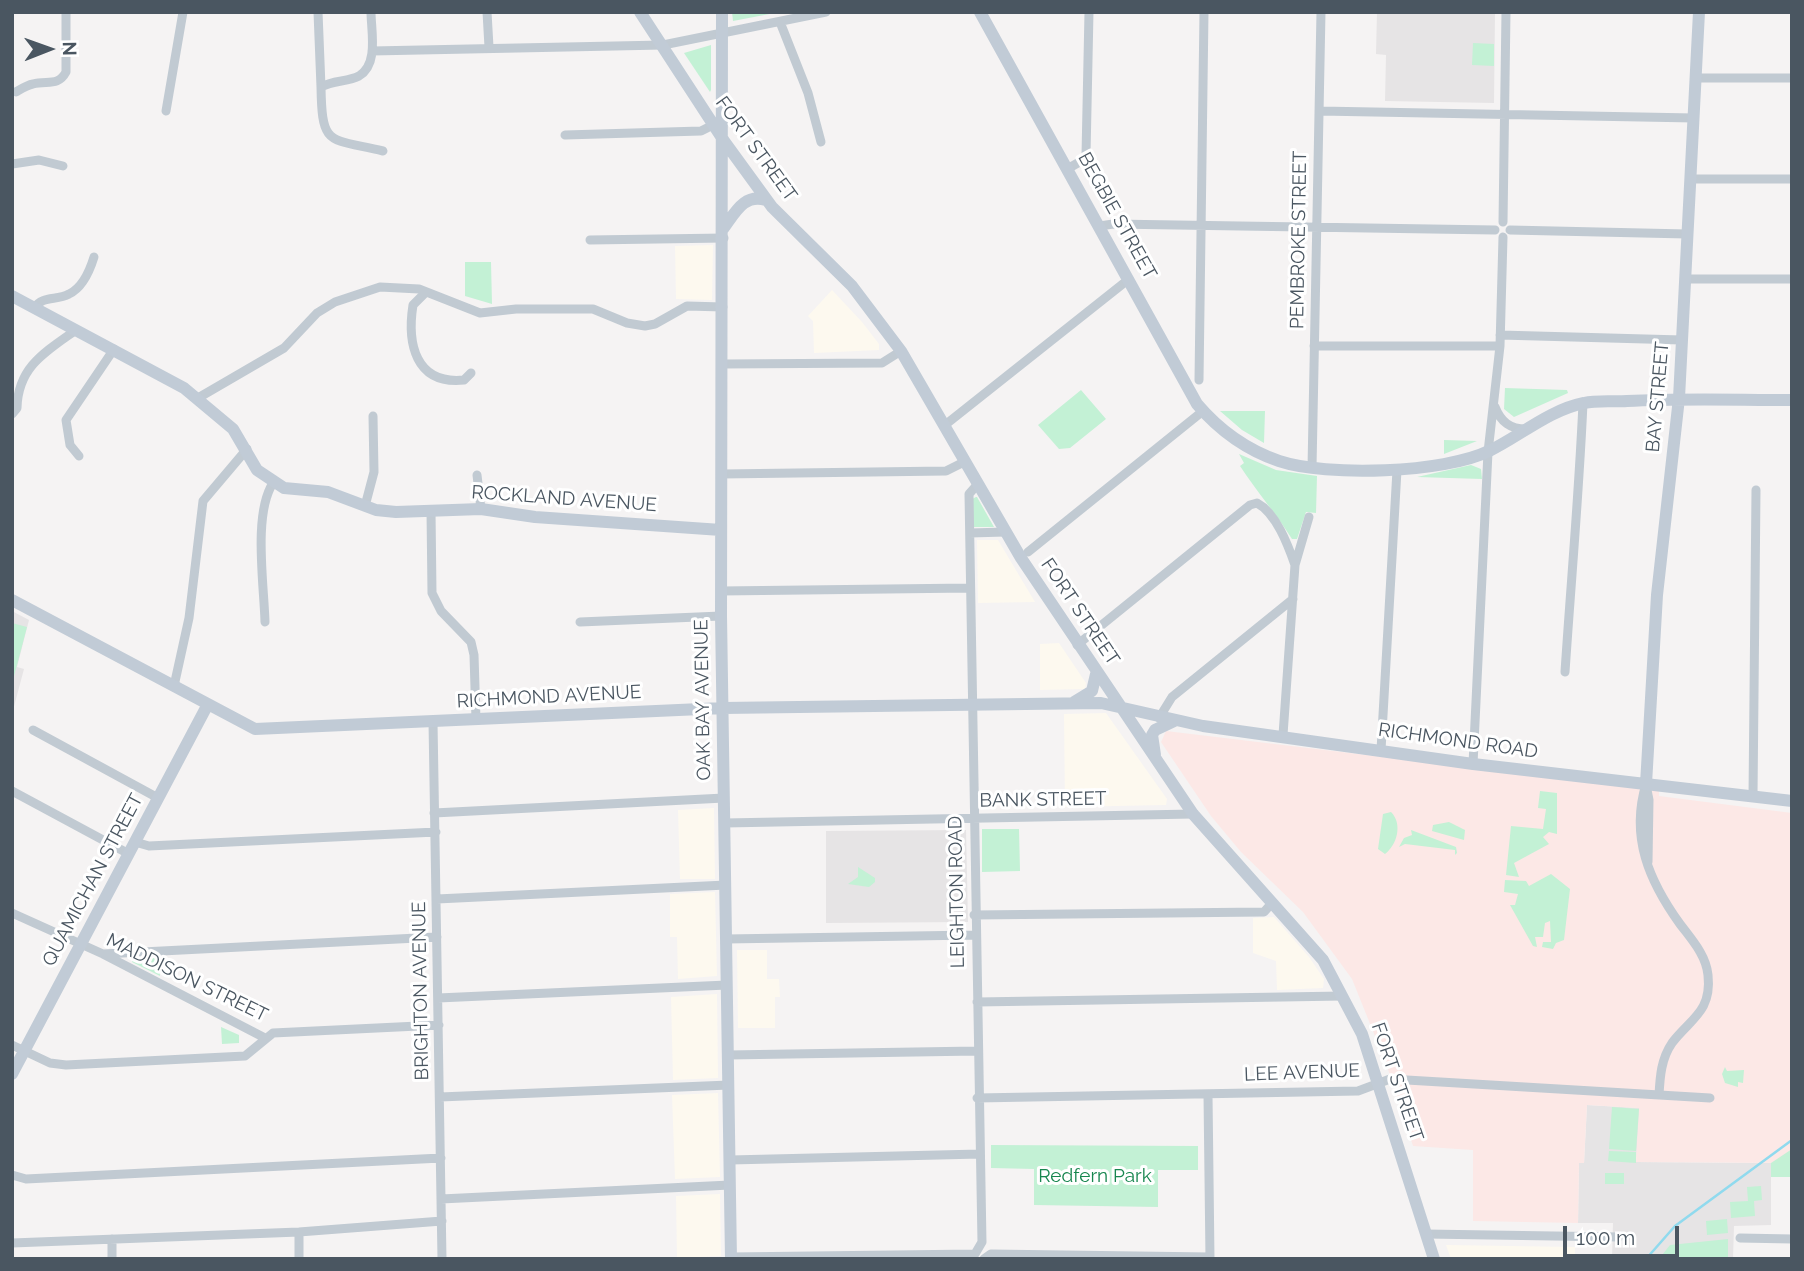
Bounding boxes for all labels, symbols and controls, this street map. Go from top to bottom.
north arrow [14,14,84,84]
text: N [59,41,81,56]
street label: FORT STREET [710,92,802,206]
street label: BEGBIE STREET [1073,149,1161,283]
street label: PEMBROKE STREET [1286,151,1312,329]
street label: BAY STREET [1642,341,1674,453]
street label: ROCKLAND AVENUE [471,481,657,517]
street label: FORT STREET [1036,554,1124,670]
street label: OAK BAY AVENUE [690,619,716,781]
street label: RICHMOND AVENUE [456,681,642,713]
street label: RICHMOND ROAD [1377,719,1539,763]
street label: BANK STREET [979,787,1107,813]
street label: QUAMICHAN STREET [38,790,148,970]
street label: LEIGHTON ROAD [944,816,970,968]
street label: BRIGHTON AVENUE [408,901,434,1081]
street label: MADDISON STREET [102,929,272,1027]
street label: FORT STREET [1366,1020,1428,1144]
street label: LEE AVENUE [1244,1060,1360,1086]
park label: Redfern Park [1038,1165,1152,1187]
scale bar [1566,1212,1682,1256]
text: 100 m [1576,1225,1635,1250]

